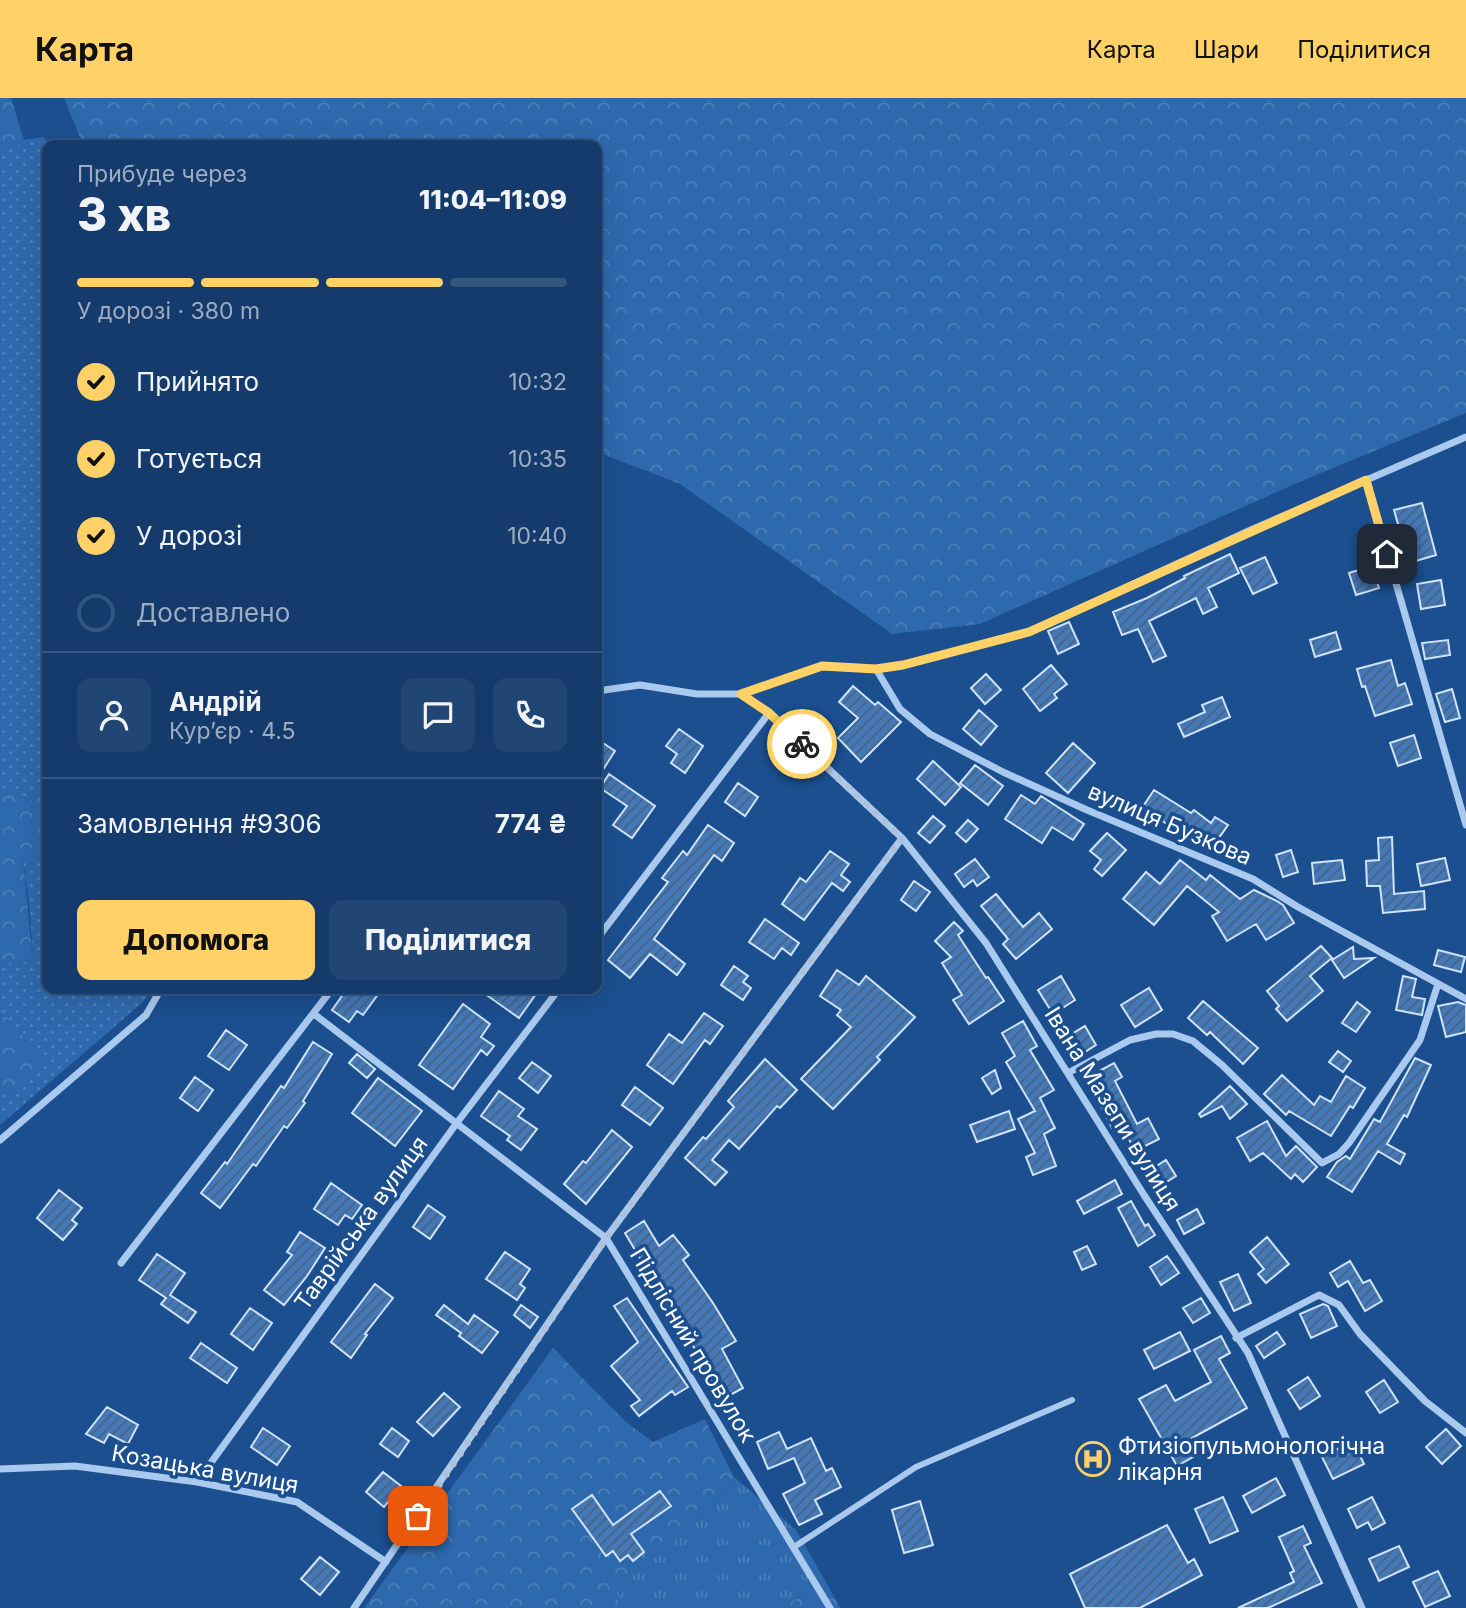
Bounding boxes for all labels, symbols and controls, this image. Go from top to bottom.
text: Карта [35,29,134,69]
text: Карта [1087,35,1156,64]
text: Шари [1194,35,1259,64]
text: Поділитися [1297,35,1431,64]
text: Прибуде через [77,160,247,188]
text: 11:04–11:09 [419,184,567,215]
text: 3 хв [77,186,171,242]
text: У дорозі · 380 m [77,297,260,325]
icon: check [77,363,115,401]
text: Прийнято [136,366,259,397]
text: 10:32 [508,368,567,396]
icon: check [77,440,115,478]
text: Готується [136,443,262,474]
text: 10:35 [508,445,567,473]
icon: check [77,517,115,555]
text: У дорозі [136,520,242,551]
text: 10:40 [507,522,567,550]
pin [1357,524,1417,584]
icon: home [1368,535,1406,573]
text: Доставлено [136,597,290,628]
button: person [77,678,151,752]
button: chat [401,678,475,752]
button: phone [493,678,567,752]
text: Андрій [169,686,262,717]
courier [767,709,837,779]
text: Кур’єр · 4.5 [169,717,296,745]
icon: bike [783,725,821,763]
street label: вулиця Бузкова [1084,777,1256,871]
text: Замовлення #9306 [77,808,322,839]
text: 774 ₴ [495,808,567,839]
button: Допомога [77,900,315,980]
button: Поділитися [329,900,567,980]
street label: Івана Мазепи вулиця [1039,1002,1187,1216]
street label: Таврійська вулиця [288,1130,434,1316]
street label: Підлісний провулок [624,1243,762,1448]
place label: Фтизіопульмонологічна лікарня [1118,1432,1385,1486]
street label: Козацька вулиця [109,1439,301,1499]
hospital icon: Фтизіопульмонологічна лікарня [1074,1440,1112,1478]
pin [388,1486,448,1546]
icon: bag [399,1497,437,1535]

